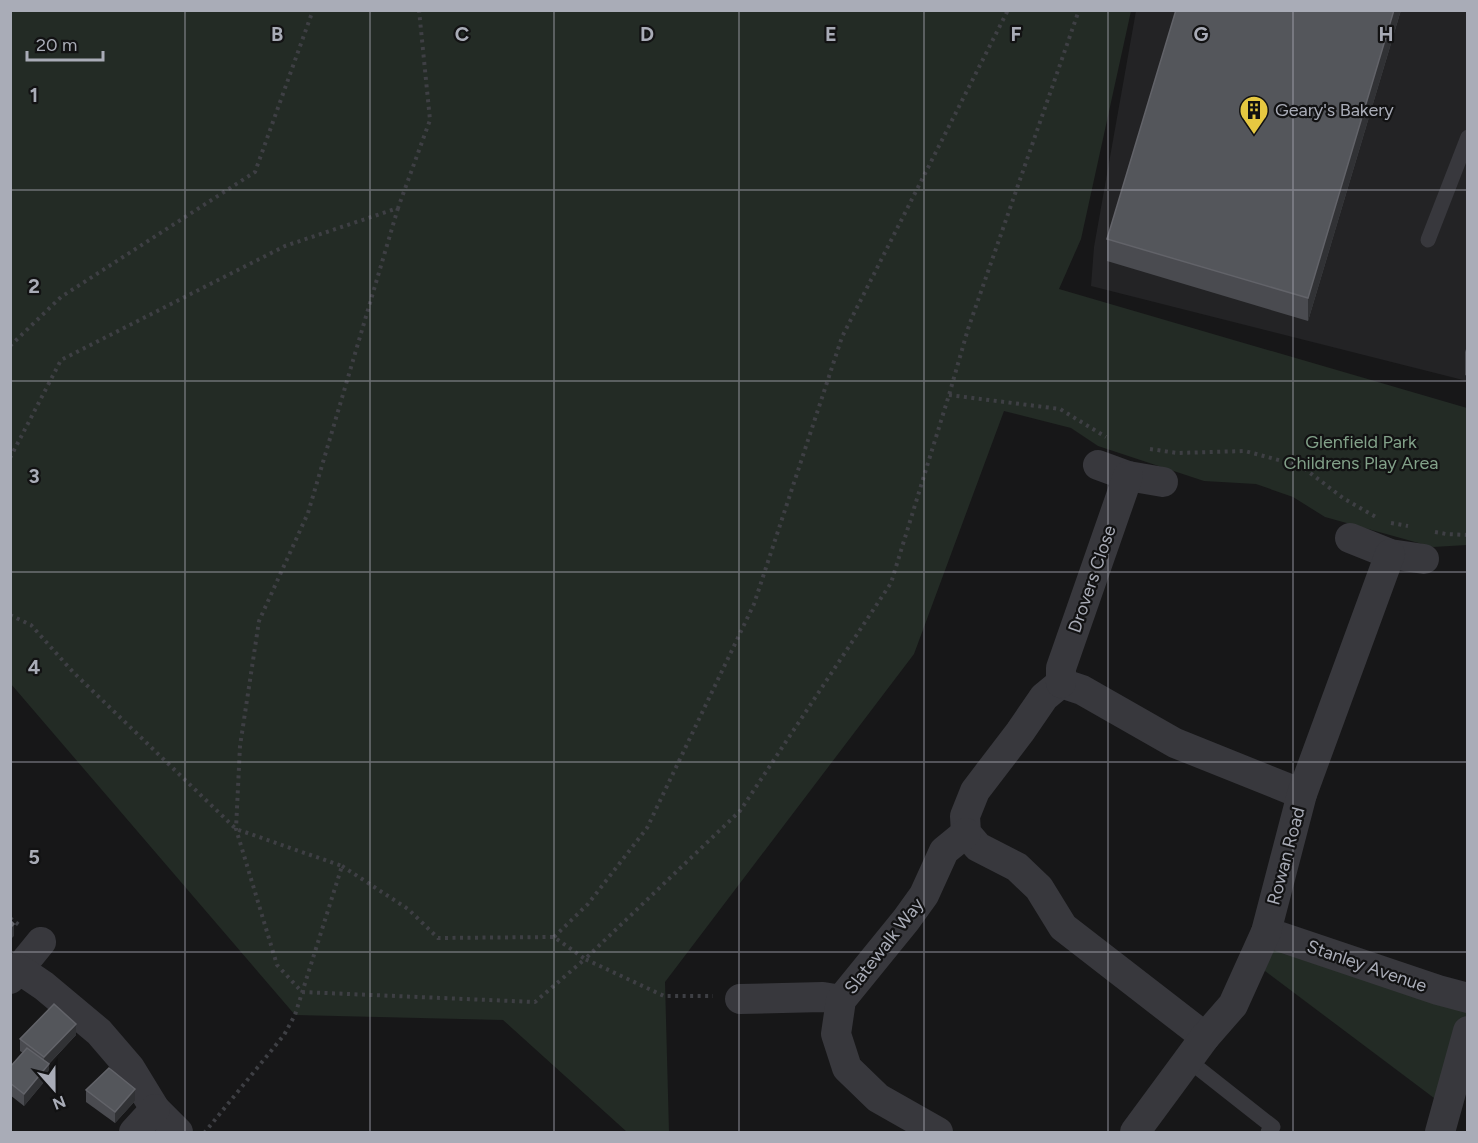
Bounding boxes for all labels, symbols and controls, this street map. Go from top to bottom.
text: B [271,22,283,46]
text: C [455,22,469,46]
text: D [640,22,654,46]
text: E [825,22,837,46]
text: F [1010,22,1022,46]
text: G [1194,22,1209,46]
text: H [1379,22,1394,46]
scale bar [27,24,104,62]
text: 20 m [36,34,77,56]
text: 1 [30,83,38,107]
building icon: Geary's Bakery [1238,94,1270,136]
place label: Geary's Bakery [1275,99,1394,121]
text: 2 [28,274,40,298]
park label: Glenfield Park Childrens Play Area [1283,431,1439,474]
text: 3 [28,464,40,488]
street label: Drovers Close [1063,522,1121,636]
text: 4 [28,655,41,679]
street label: Rowan Road [1262,805,1310,907]
text: 5 [28,845,40,869]
street label: Slatewalk Way [840,893,929,998]
street label: Stanley Avenue [1304,935,1430,997]
north arrow [24,1059,84,1119]
text: N [50,1091,68,1114]

